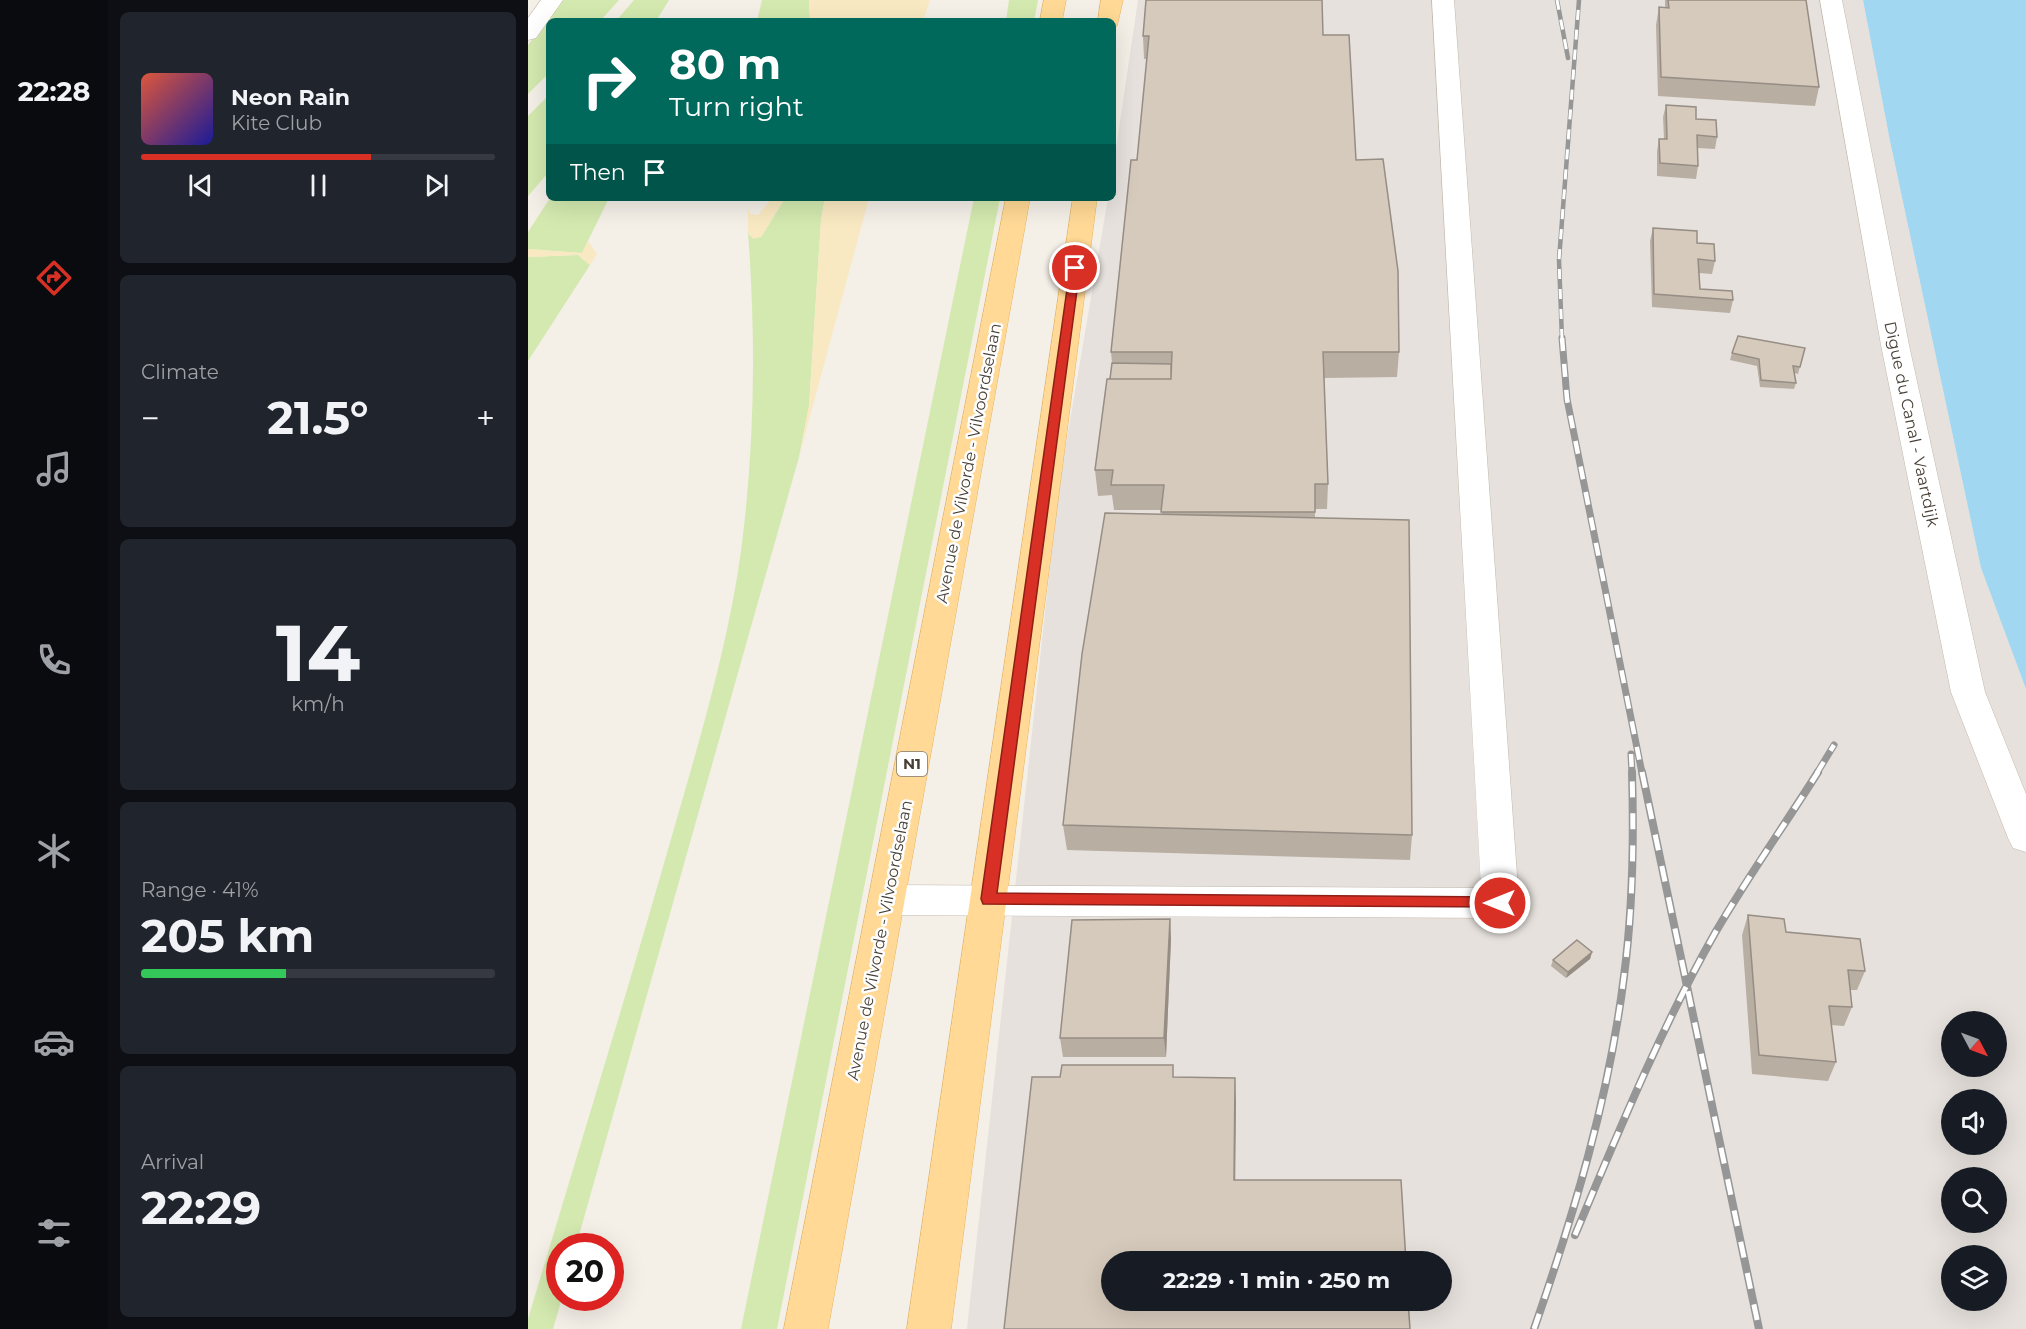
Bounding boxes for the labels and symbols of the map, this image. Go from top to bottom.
pin [1049,242,1100,293]
street label: Digue du Canal - Vaartdijk [1880,320,1943,529]
street label: Avenue de Vilvorde - Vilvoordselaan [932,321,1005,605]
road number: N1 [897,752,927,776]
street label: Avenue de Vilvorde - Vilvoordselaan [843,798,916,1082]
position arrow [1468,871,1532,935]
north arrow [1941,1011,2007,1077]
speed limit sign: 20 [546,1233,624,1311]

